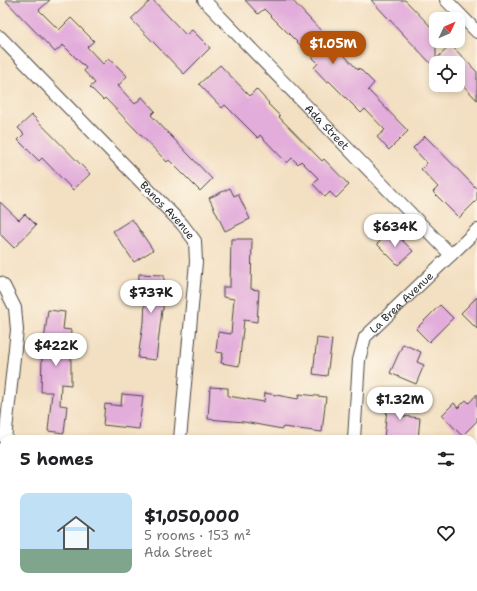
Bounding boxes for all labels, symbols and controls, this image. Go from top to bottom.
north arrow [429,12,465,48]
map controls [429,12,465,92]
pin: $1.05M [300,31,366,65]
text: $1.05M [309,35,357,52]
button: locate [429,56,465,92]
street label: Ada Street [301,101,352,154]
street label: Banos Avenue [136,178,198,243]
pin: $634K [367,214,423,248]
text: $634K [373,218,417,235]
street label: La Brea Avenue [366,269,437,337]
pin: $737K [123,280,179,314]
text: $737K [129,284,173,301]
pin: $422K [28,333,84,367]
text: $422K [34,337,78,354]
pin: $1.32M [367,387,433,421]
text: $1.32M [376,391,424,408]
text: 5 homes [20,448,93,470]
icon: filters [435,448,457,470]
text: $1,050,000 [144,505,239,527]
icon: home [52,509,100,557]
icon: heart [435,522,457,544]
text: 5 rooms · 153 m² [144,527,251,544]
text: Ada Street [144,544,212,561]

